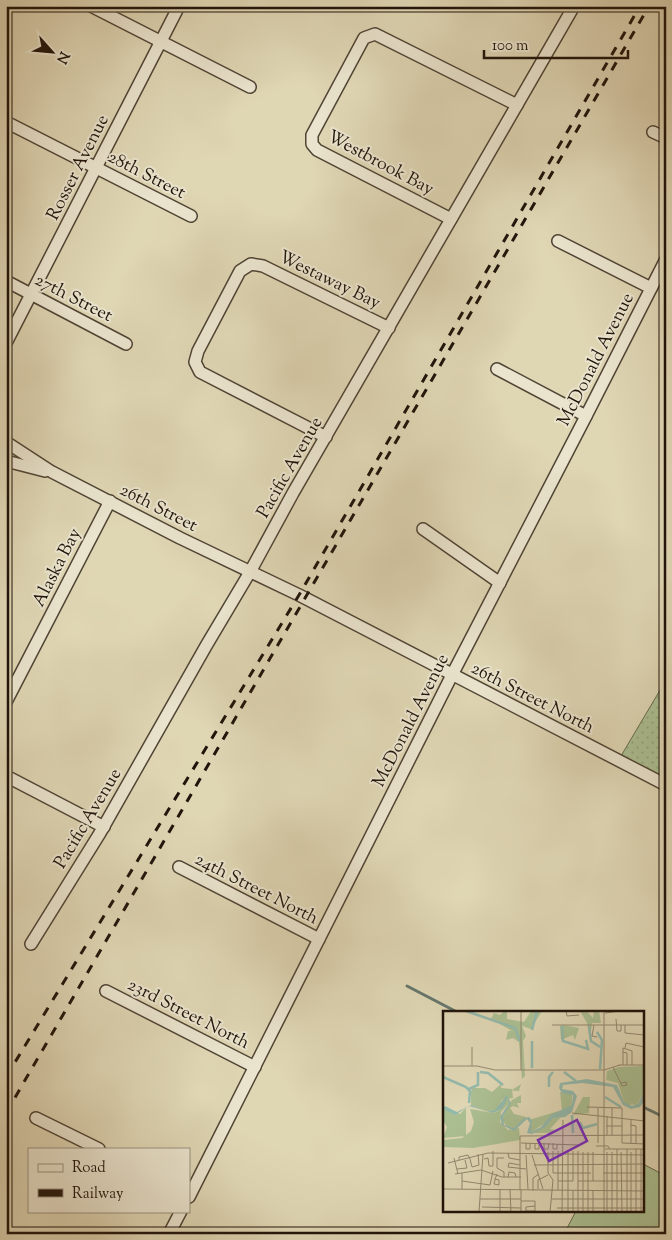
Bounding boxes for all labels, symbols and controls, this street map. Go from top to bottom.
north arrow [28,28,78,78]
scale bar [484,28,628,60]
text: 100 m [492,36,529,57]
text: N [50,47,73,67]
street label: Rosser Avenue [41,111,117,225]
street label: Westbrook Bay [322,125,438,203]
street label: 28th Street [103,145,190,207]
street label: Westaway Bay [274,245,385,317]
street label: 27th Street [30,268,117,330]
street label: McDonald Avenue [552,289,642,431]
street label: Pacific Avenue [251,413,330,523]
street label: 26th Street [115,478,202,540]
street label: Alaska Bay [27,524,89,612]
street label: McDonald Avenue [367,650,457,792]
street label: 26th Street North [466,656,599,741]
street label: Pacific Avenue [48,764,129,874]
street label: 24th Street North [190,847,323,932]
street label: 23rd Street North [122,973,254,1057]
inset map [443,1011,644,1212]
legend [28,1148,190,1212]
text: Road [72,1158,106,1179]
text: Railway [72,1184,124,1205]

